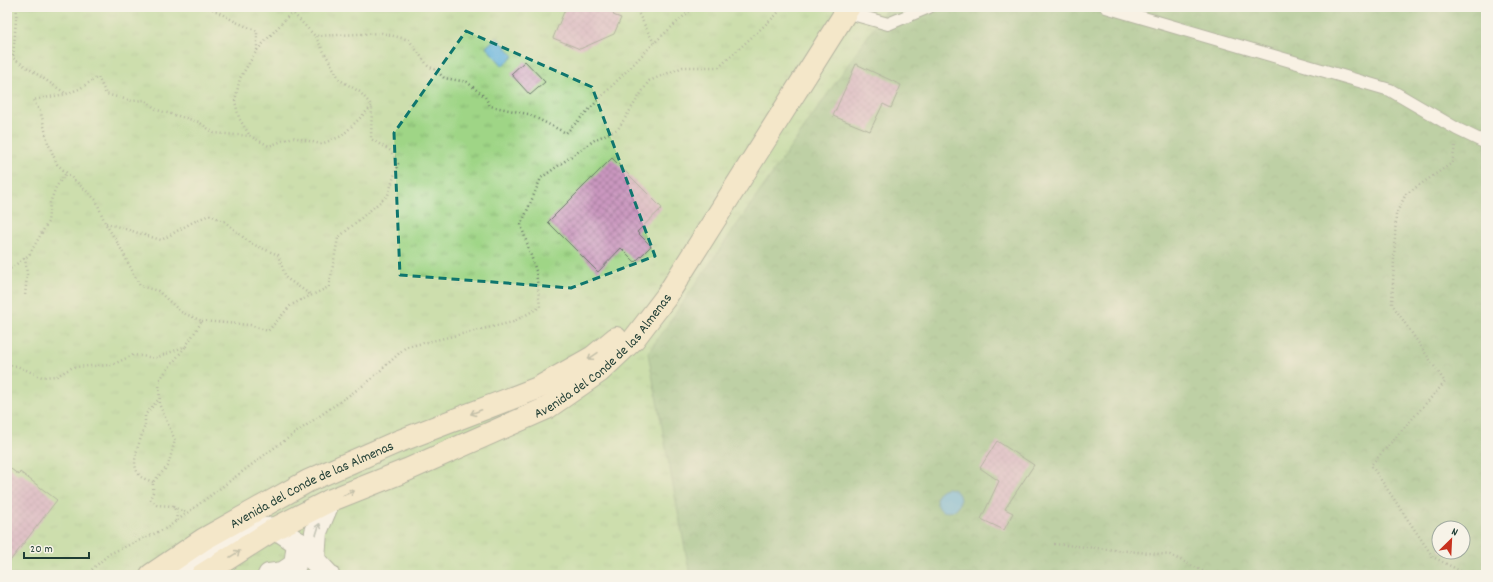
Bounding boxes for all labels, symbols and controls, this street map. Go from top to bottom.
street label: Avenida del Conde de las Almenas [531,290,678,424]
one-way arrow [587,352,598,361]
one-way arrow [470,408,482,416]
street label: Avenida del Conde de las Almenas [227,437,397,535]
one-way arrow [342,489,354,496]
north arrow [1431,520,1471,560]
one-way arrow [315,523,322,536]
text: N [1449,524,1461,541]
scale bar [24,534,89,560]
text: 20 m [30,541,53,558]
one-way arrow [229,550,240,558]

